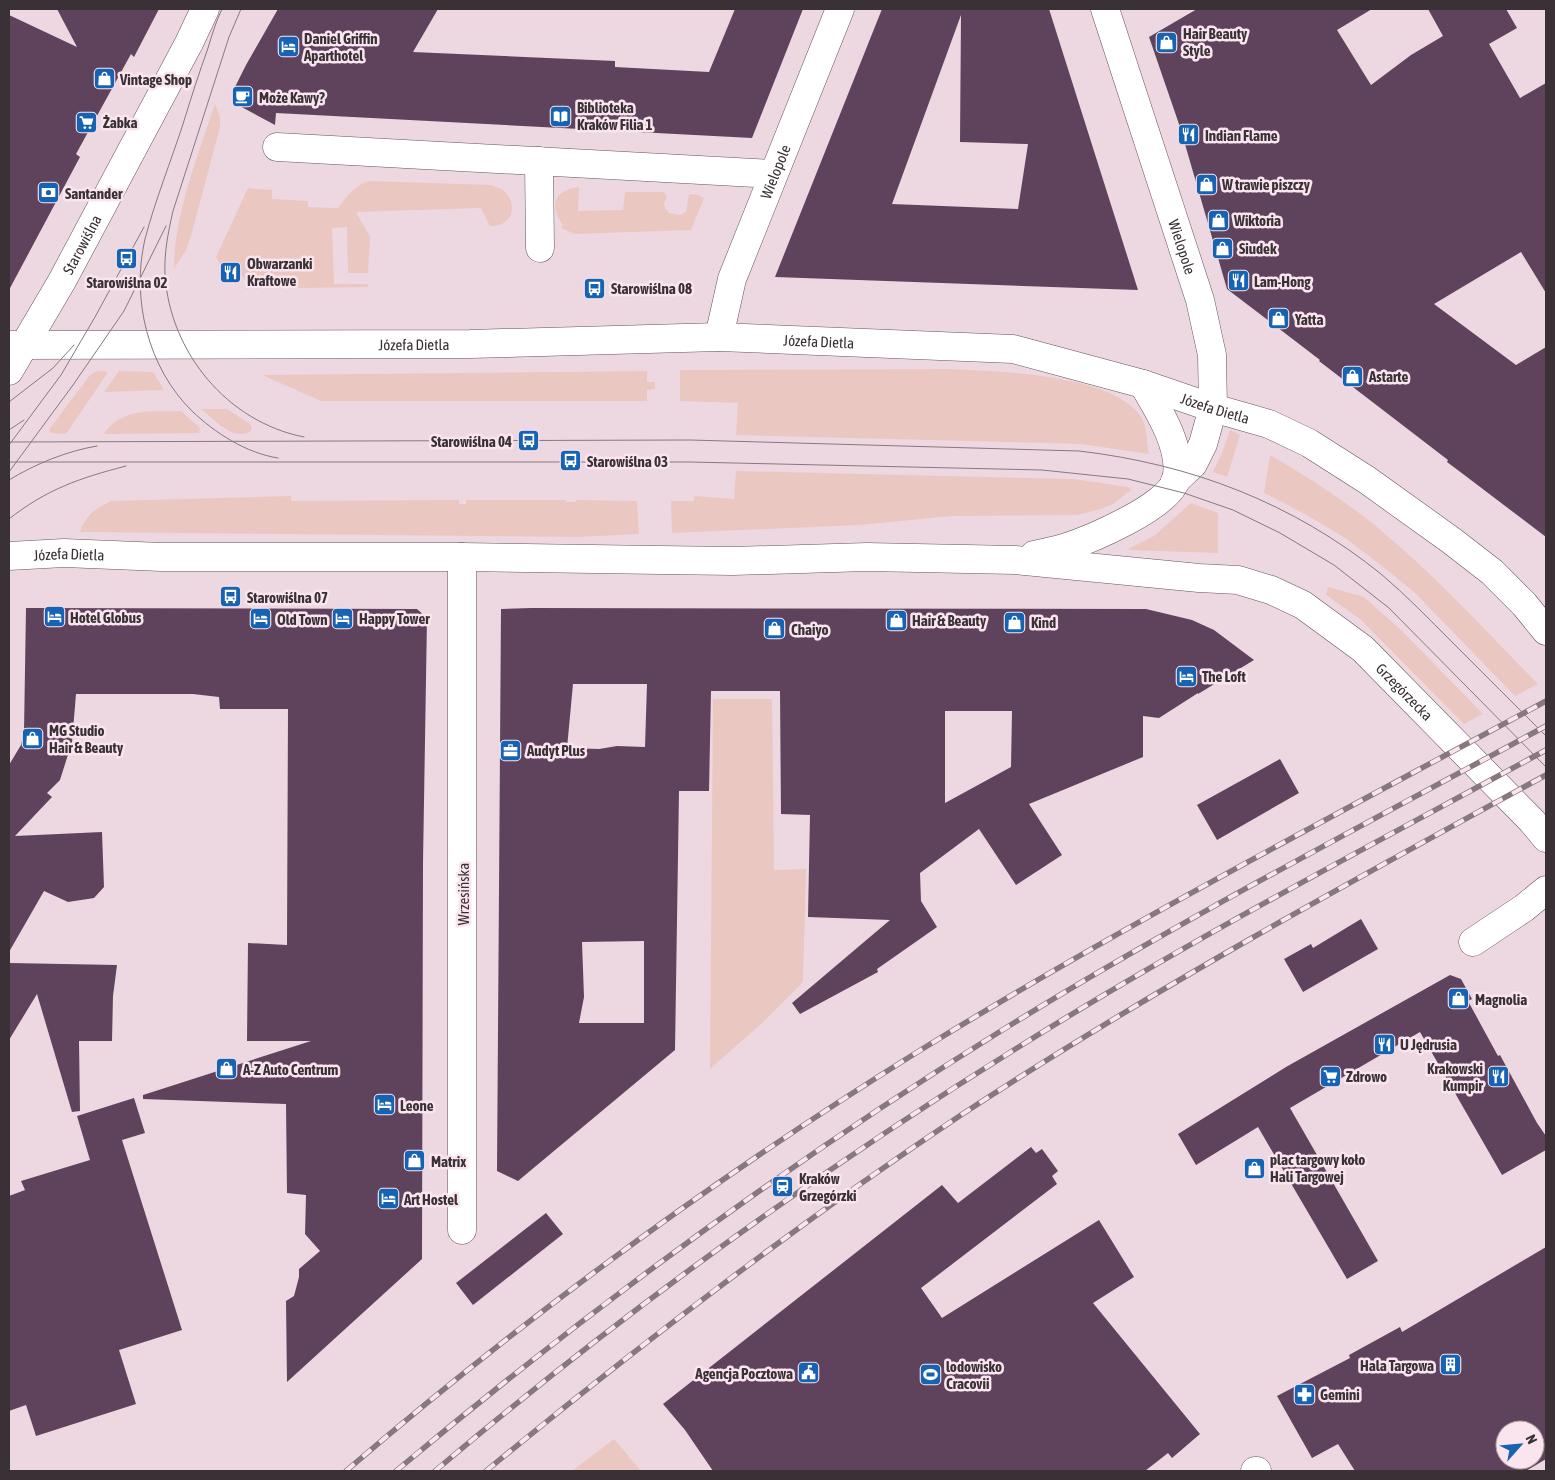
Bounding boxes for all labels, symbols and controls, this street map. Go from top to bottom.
place label: Hair Beauty Style [1183,25,1248,59]
place label: Daniel Griffin Aparthotel [303,30,378,64]
shop icon: Hair Beauty Style [1155,30,1179,54]
hotel icon: Daniel Griffin Aparthotel [276,35,300,59]
shop icon: Vintage Shop [92,67,116,91]
place label: Vintage Shop [119,71,192,88]
cafe icon: Może Kawy? [231,85,255,109]
place label: Może Kawy? [259,89,325,106]
place label: Biblioteka Kraków Filia 1 [577,99,653,133]
library icon: Biblioteka Kraków Filia 1 [549,104,573,128]
supermarket icon: Żabka [75,110,99,134]
place label: Żabka [103,114,137,131]
restaurant icon: Indian Flame [1177,123,1201,147]
place label: Indian Flame [1205,127,1278,144]
street label: Wielopole [756,142,793,201]
shop icon: W trawie piszczy [1194,172,1218,196]
place label: W trawie piszczy [1221,176,1311,193]
bank icon: Santander [37,181,61,205]
place label: Santander [65,185,123,202]
shop icon: Wiktoria [1206,208,1230,232]
street label: Starowiślna [59,212,104,277]
place label: Wiktoria [1233,212,1281,229]
street label: Wielopole [1166,217,1200,277]
shop icon: Siudek [1211,236,1235,260]
place label: Siudek [1239,240,1277,257]
bus stop icon: Starowiślna 02 [115,247,139,271]
place label: Obwarzanki Kraftowe [247,255,313,289]
restaurant icon: Obwarzanki Kraftowe [219,260,243,284]
restaurant icon: Lam-Hong [1226,269,1250,293]
place label: Lam-Hong [1254,273,1311,290]
place label: Starowiślna 02 [86,274,168,291]
bus stop icon: Starowiślna 08 [583,276,607,300]
place label: Starowiślna 08 [611,280,692,297]
shop icon: Yatta [1267,307,1291,331]
place label: Yatta [1294,311,1323,328]
street label: Józefa Dietla [783,331,855,351]
street label: Józefa Dietla [379,336,450,353]
shop icon: Astarte [1341,364,1365,388]
place label: Astarte [1368,368,1408,385]
street label: Józefa Dietla [1179,389,1251,426]
bus stop icon: Starowiślna 04 [516,429,540,453]
place label: Starowiślna 04 [431,433,512,450]
bus stop icon: Starowiślna 03 [559,449,583,473]
place label: Starowiślna 03 [587,453,668,470]
street label: Józefa Dietla [33,544,105,563]
bus stop icon: Starowiślna 07 [219,585,243,609]
place label: Starowiślna 07 [247,589,328,606]
hotel icon: Hotel Globus [42,605,66,629]
hotel icon: Happy Tower [331,606,355,630]
hotel icon: Old Town [249,607,273,631]
shop icon: Hair & Beauty [884,608,908,632]
place label: Hotel Globus [70,609,142,626]
place label: Happy Tower [359,610,430,627]
shop icon: Kind [1003,610,1027,634]
place label: Old Town [277,611,328,628]
place label: Hair & Beauty [912,612,987,629]
place label: Kind [1031,614,1056,631]
shop icon: Chaiyo [763,617,787,641]
place label: Chaiyo [791,621,829,638]
street label: Grzegórzecka [1373,659,1437,724]
hotel icon: The Loft [1174,664,1198,688]
place label: The Loft [1202,668,1246,685]
place label: MG Studio Hair & Beauty [49,722,124,756]
shop icon: MG Studio Hair & Beauty [21,727,45,751]
office icon: Audyt Plus [499,738,523,762]
place label: Audyt Plus [526,742,586,759]
street label: Wrzesińska [455,863,472,925]
shop icon: Magnolia [1447,987,1471,1011]
place label: Magnolia [1475,991,1527,1008]
restaurant icon: U Jędrusia [1372,1032,1396,1056]
place label: U Jędrusia [1400,1036,1457,1053]
shop icon: A-Z Auto Centrum [215,1057,239,1081]
place label: Krakowski Kumpir [1427,1060,1484,1094]
place label: A-Z Auto Centrum [242,1061,339,1078]
supermarket icon: Zdrowo [1318,1064,1342,1088]
restaurant icon: Krakowski Kumpir [1487,1065,1511,1089]
place label: Zdrowo [1346,1068,1387,1085]
hotel icon: Leone [372,1093,396,1117]
place label: Leone [400,1097,434,1114]
shop icon: Matrix [403,1149,427,1173]
place label: plac targowy koło Hali Targowej [1270,1151,1365,1185]
place label: Matrix [431,1153,466,1170]
shop icon: plac targowy koło Hali Targowej [1242,1156,1266,1180]
place label: Kraków Grzegórzki [799,1170,856,1204]
station icon: Kraków Grzegórzki [771,1175,795,1199]
hotel icon: Art Hostel [376,1187,400,1211]
place label: Art Hostel [403,1191,459,1208]
building icon: Hala Targowa [1438,1353,1462,1377]
place label: Hala Targowa [1360,1357,1434,1374]
place label: lodowisko Cracovii [946,1358,1002,1392]
public building icon: Agencja Pocztowa [797,1361,821,1385]
sports icon: lodowisko Cracovii [918,1363,942,1387]
place label: Agencja Pocztowa [694,1365,793,1382]
pharmacy icon: Gemini [1292,1382,1316,1406]
place label: Gemini [1320,1386,1360,1403]
north arrow [1495,1420,1545,1470]
text: N [1523,1432,1541,1446]

